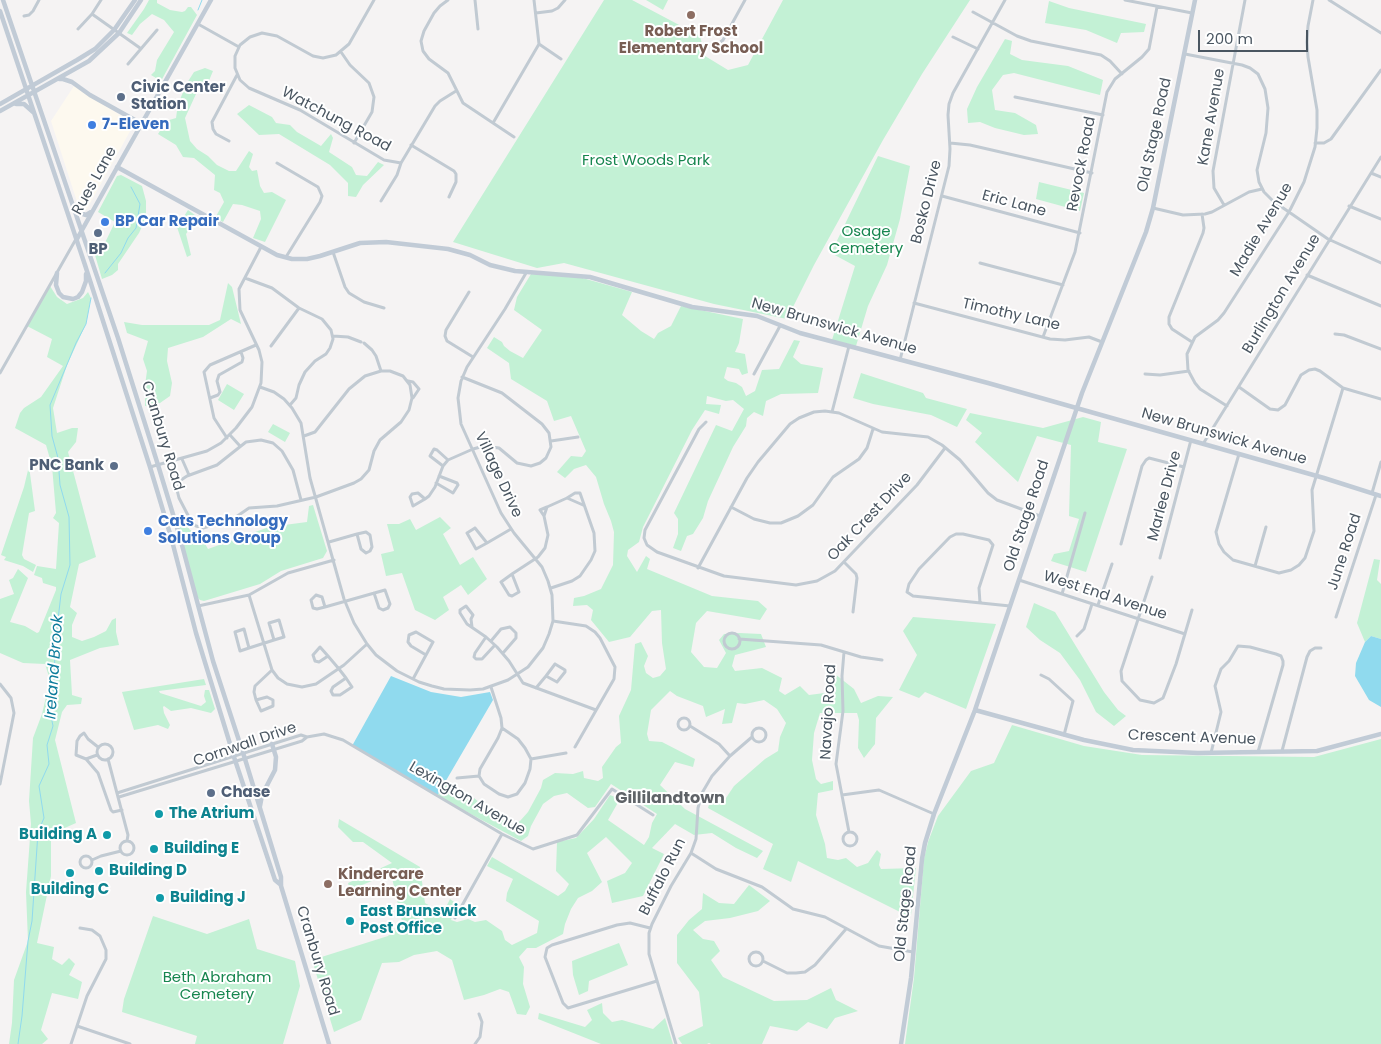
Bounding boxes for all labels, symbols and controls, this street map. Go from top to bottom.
marker: Robert Frost Elementary School [685,9,697,21]
scale bar [1201,20,1311,52]
place label: Robert Frost Elementary School [619,23,763,58]
text: 200 m [1206,28,1253,49]
street label: Kane Avenue [1195,67,1229,167]
street label: Old Stage Road [1134,76,1176,194]
place label: Civic Center Station [131,79,225,114]
street label: Watchung Road [278,84,394,156]
marker: Civic Center Station [115,91,127,103]
street label: Revock Road [1064,115,1100,213]
place label: 7-Eleven [102,116,169,134]
marker: 7-Eleven [86,119,98,131]
street label: Rues Lane [69,144,121,218]
park label: Frost Woods Park [582,152,710,170]
street label: Bosko Drive [908,158,946,246]
street label: Madie Avenue [1227,180,1297,280]
street label: Eric Lane [980,187,1048,221]
place label: BP Car Repair [115,213,219,231]
marker: BP Car Repair [99,216,111,228]
park label: Osage Cemetery [829,223,903,258]
marker: BP [92,227,104,239]
street label: Burlington Avenue [1239,231,1325,357]
place label: BP [88,241,108,259]
street label: New Brunswick Avenue [749,295,919,359]
street label: Timothy Lane [960,295,1062,335]
street label: Cranbury Road [137,379,187,493]
street label: New Brunswick Avenue [1139,405,1309,469]
street label: Village Drive [470,429,526,521]
street label: Marlee Drive [1144,449,1186,543]
place label: PNC Bank [29,457,104,475]
street label: Old Stage Road [1000,458,1054,574]
marker: PNC Bank [108,460,120,472]
street label: Oak Crest Drive [824,469,916,565]
street label: June Road [1324,511,1366,593]
place label: Cats Technology Solutions Group [158,513,288,548]
marker: Cats Technology Solutions Group [142,525,154,537]
street label: West End Avenue [1041,568,1169,624]
water label: Ireland Brook [42,614,68,720]
street label: Navajo Road [818,664,840,760]
street label: Cornwall Drive [191,719,299,771]
street label: Crescent Avenue [1128,727,1256,749]
street label: Lexington Avenue [406,758,528,840]
place label: Chase [221,784,270,802]
marker: Chase [205,787,217,799]
district label: Gillilandtown [615,789,725,809]
place label: The Atrium [169,805,254,823]
marker: The Atrium [153,808,165,820]
place label: Building A [19,826,97,844]
marker: Building A [101,829,113,841]
street label: Buffalo Run [636,835,690,919]
place label: Building E [164,840,239,858]
marker: Building E [148,843,160,855]
street label: Old Stage Road [891,845,921,963]
place label: Building D [109,862,187,880]
marker: Building D [93,865,105,877]
place label: Kindercare Learning Center [338,866,462,901]
marker: Building C [64,867,76,879]
marker: Kindercare Learning Center [322,878,334,890]
place label: Building C [31,881,109,899]
place label: Building J [170,889,246,907]
marker: Building J [154,892,166,904]
place label: East Brunswick Post Office [360,903,477,938]
street label: Cranbury Road [292,904,342,1018]
marker: East Brunswick Post Office [344,915,356,927]
park label: Beth Abraham Cemetery [163,969,271,1004]

